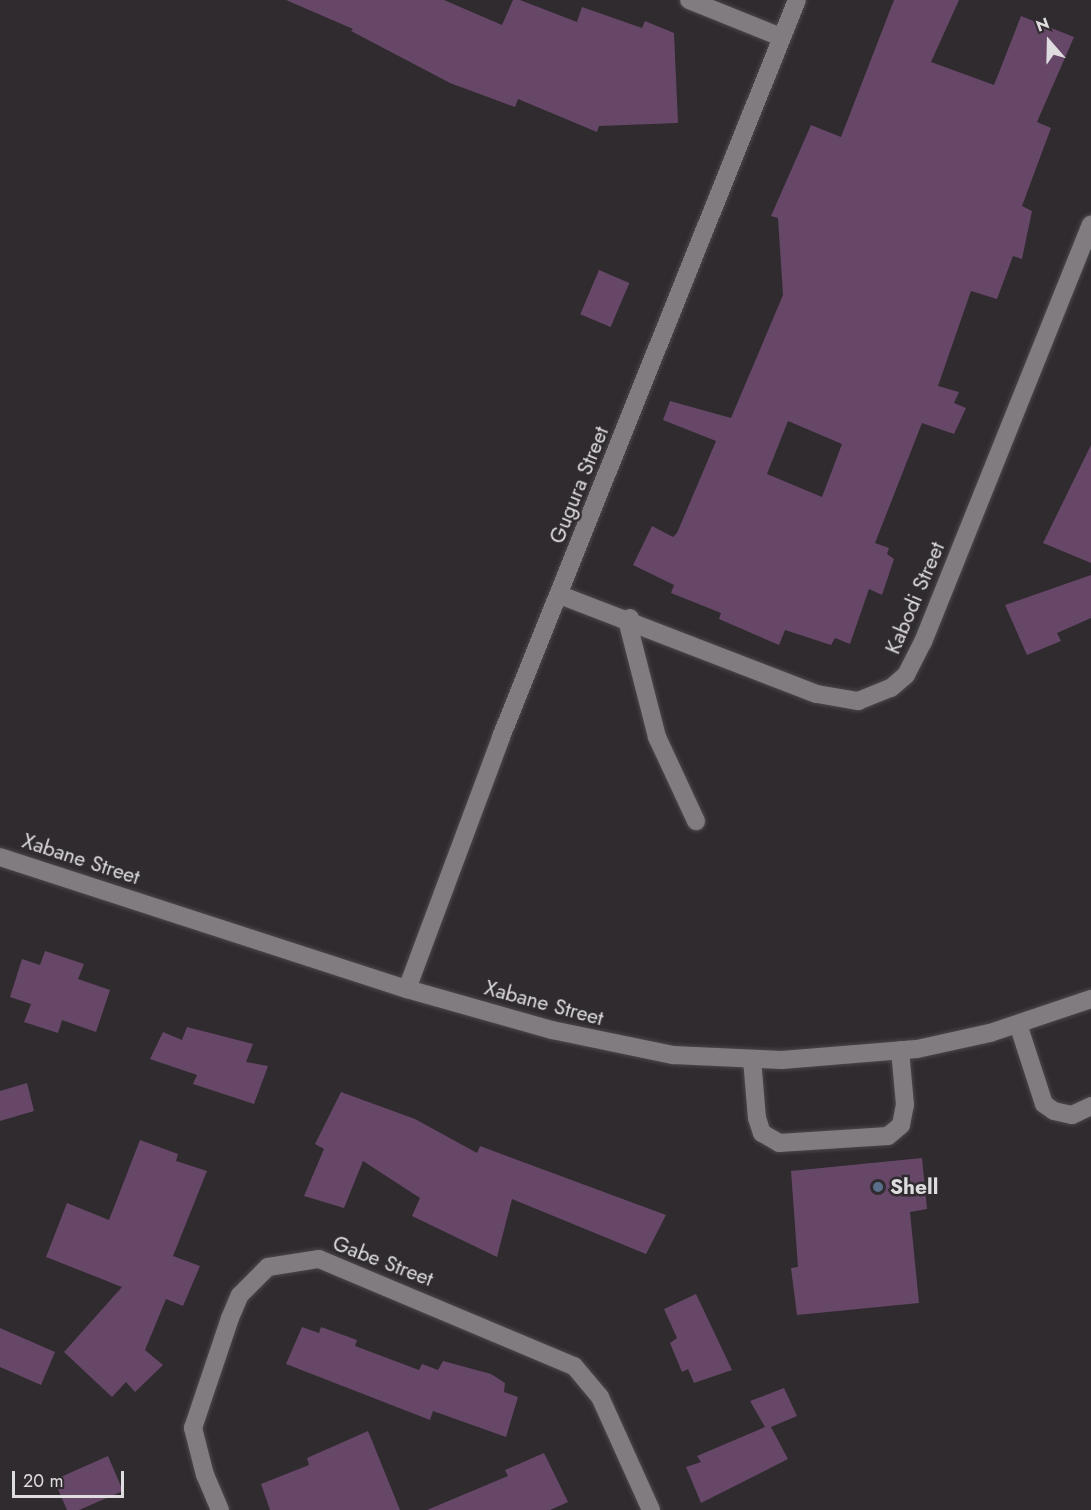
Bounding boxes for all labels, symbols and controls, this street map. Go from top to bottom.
north arrow [1019,12,1079,72]
text: N [1033,12,1053,38]
street label: Gugura Street [544,423,614,547]
street label: Kabodi Street [880,538,950,658]
street label: Xabane Street [19,828,143,890]
street label: Xabane Street [482,975,606,1031]
place label: Shell [890,1174,938,1200]
marker: Shell [871,1180,885,1194]
street label: Gabe Street [329,1230,437,1292]
scale bar [15,1459,128,1497]
text: 20 m [23,1468,63,1494]

